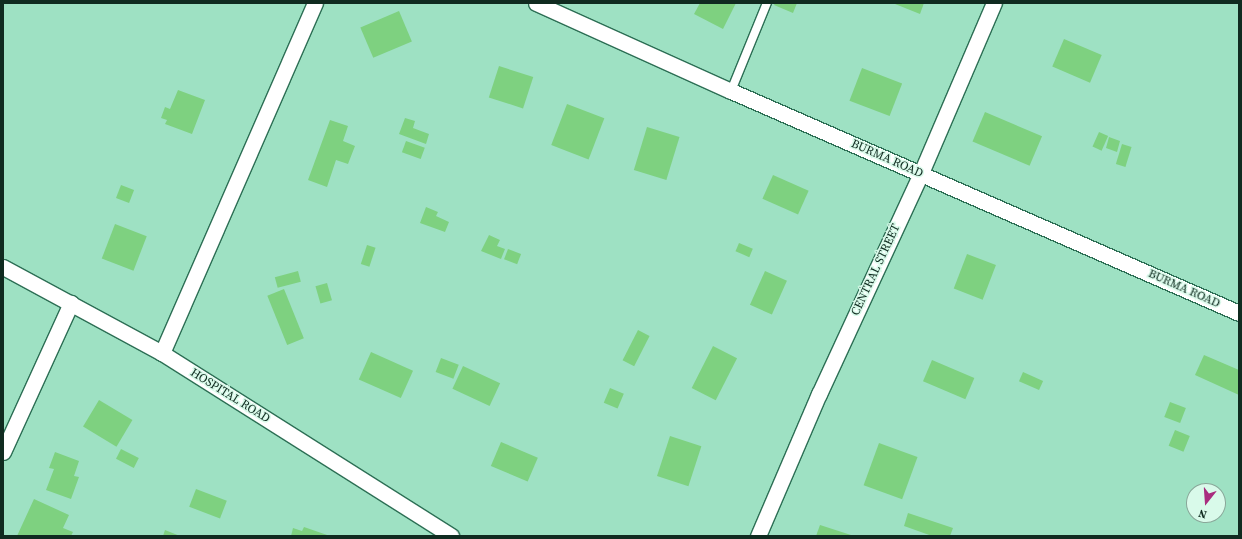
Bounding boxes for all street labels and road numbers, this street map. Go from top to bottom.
street label: BURMA ROAD [849,137,925,181]
street label: CENTRAL STREET [848,222,904,318]
street label: BURMA ROAD [1146,267,1222,311]
street label: HOSPITAL ROAD [188,366,272,426]

